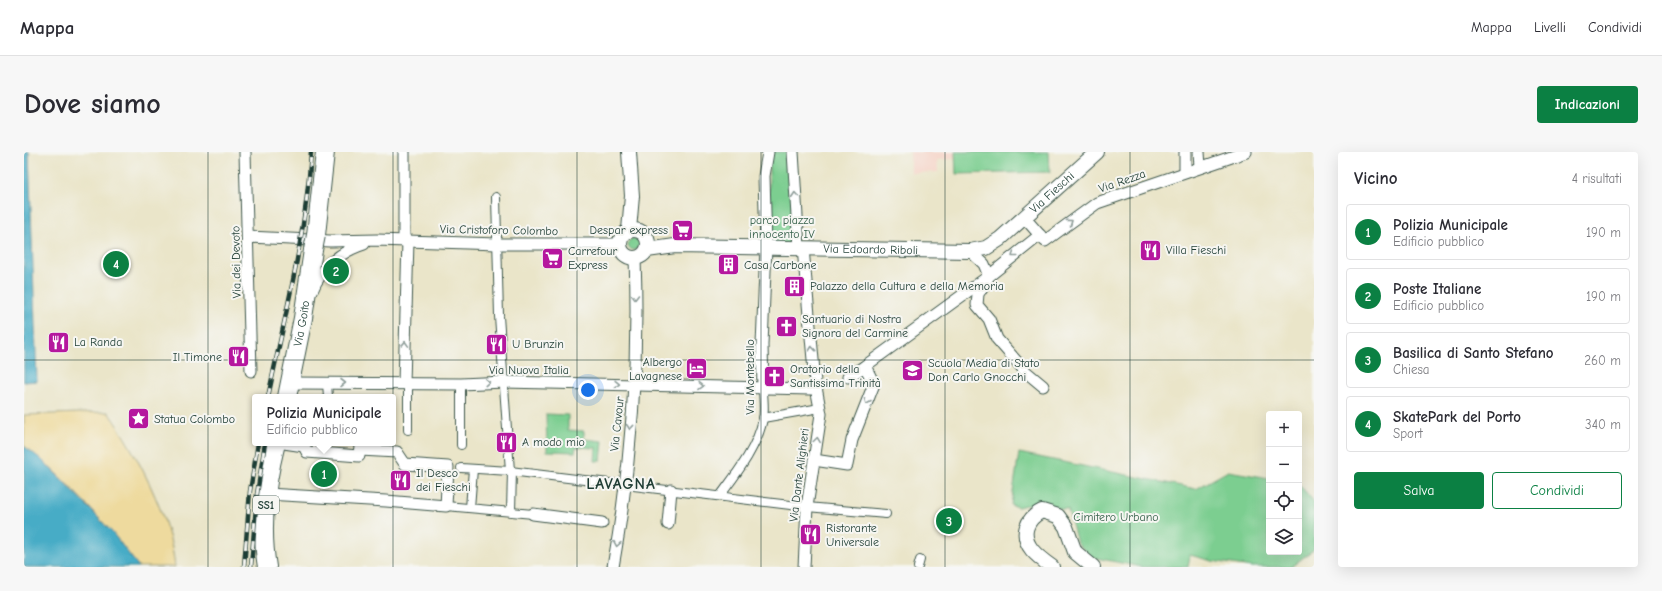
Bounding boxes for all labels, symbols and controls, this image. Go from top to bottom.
text: Mappa [20,17,74,39]
text: Mappa [1471,19,1512,36]
text: Livelli [1534,19,1566,36]
text: Condividi [1588,19,1642,36]
button: Indicazioni [1537,86,1638,123]
text: Dove siamo [24,88,161,120]
street label: Via Rezza [1097,166,1147,196]
street label: Via Fieschi [1027,169,1077,216]
text: Vicino [1354,169,1397,188]
text: 4 risultati [1572,171,1622,186]
one-way arrow [791,192,800,198]
park label: parco piazza innocento IV [749,213,815,241]
text: Polizia Municipale [1393,216,1508,234]
supermarket icon: Despar express [670,217,696,243]
one-way arrow [1066,220,1073,227]
street label: Via Cristoforo Colombo [440,222,558,238]
place label: Despar express [590,223,668,237]
text: 1 [1365,225,1371,240]
text: 190 m [1586,225,1621,240]
street label: Via dei Devoto [228,226,244,298]
text: Edificio pubblico [1393,234,1484,249]
restaurant icon: Villa Fieschi [1137,237,1163,263]
street label: Via Edoardo Riboli [823,242,918,257]
place label: Villa Fieschi [1166,243,1226,257]
place label: Carrefour Express [568,244,617,272]
supermarket icon: Carrefour Express [540,245,566,271]
pin: 4 [103,249,129,279]
one-way arrow [1012,251,1019,258]
building icon: Casa Carbone [716,252,742,278]
pin: 2 [323,256,349,286]
place label: Casa Carbone [744,258,816,272]
building icon: Palazzo della Cultura e della Memoria [781,273,807,299]
place label: Palazzo della Cultura e della Memoria [810,279,1004,293]
text: Poste Italiane [1393,280,1481,298]
text: 2 [1365,289,1371,304]
text: 190 m [1586,289,1621,304]
one-way arrow [631,294,639,300]
text: Edificio pubblico [1393,298,1484,313]
street label: Via Goito [290,300,312,348]
place label: Santuario di Nostra Signora del Carmine [802,312,908,340]
church icon: Santuario di Nostra Signora del Carmine [773,313,799,339]
restaurant icon: La Randa [46,329,72,355]
restaurant icon: U Brunzin [483,331,509,357]
place label: La Randa [74,335,122,349]
place label: U Brunzin [512,337,564,351]
street label: Via Montebello [743,339,757,415]
one-way arrow [401,341,409,347]
restaurant icon: Il Timone [225,344,251,370]
text: Basilica di Santo Stefano [1393,344,1554,362]
one-way arrow [808,346,817,352]
place label: Il Timone [173,350,222,364]
text: 3 [1365,353,1371,368]
text: 260 m [1584,353,1621,368]
place label: Albergo Lavagnese [629,355,682,383]
hotel icon: Albergo Lavagnese [684,356,710,382]
place label: Scuola Media di Stato Don Carlo Gnocchi [928,356,1040,384]
school or university icon: Scuola Media di Stato Don Carlo Gnocchi [899,357,925,383]
place label: Oratorio della Santissima Trinità [790,362,881,390]
text: Chiesa [1393,362,1430,377]
street label: Via Nuova Italia [489,363,569,377]
church icon: Oratorio della Santissima Trinità [761,363,787,389]
one-way arrow [484,378,490,387]
one-way arrow [340,379,346,387]
your location [578,380,598,400]
one-way arrow [614,380,620,389]
one-way arrow [698,382,704,391]
popup [252,394,396,446]
street label: Via Cavour [607,396,627,452]
one-way arrow [864,398,872,405]
text: Polizia Municipale [267,404,381,422]
place icon: Statua Colombo [125,406,151,432]
text: SkatePark del Porto [1393,408,1521,426]
map controls [1266,411,1302,555]
button: + [1266,411,1302,447]
place label: Statua Colombo [154,412,235,426]
text: 4 [1365,417,1371,432]
text: 340 m [1585,417,1621,432]
text: Edificio pubblico [267,422,358,437]
one-way arrow [626,424,635,430]
text: Sport [1393,426,1423,441]
street label: Via Dante Alighieri [786,427,812,523]
restaurant icon: A modo mio [493,429,519,455]
place label: A modo mio [522,435,585,449]
one-way arrow [812,437,821,443]
button: − [1266,447,1302,483]
pin: 1 [311,459,337,489]
place label: Il Desco dei Fieschi [416,466,471,494]
restaurant icon: Il Desco dei Fieschi [387,467,413,493]
button: Salva [1354,472,1484,509]
button: Condividi [1492,472,1622,509]
district label: LAVAGNA [586,475,656,493]
button: locate [1266,483,1302,519]
road number: SS1 [253,496,279,514]
pin: 3 [936,506,962,536]
park label: Cimitero Urbano [1073,510,1159,524]
button: layers [1266,519,1302,555]
place label: Ristorante Universale [826,521,879,549]
restaurant icon: Ristorante Universale [798,522,824,548]
one-way arrow [613,541,622,547]

